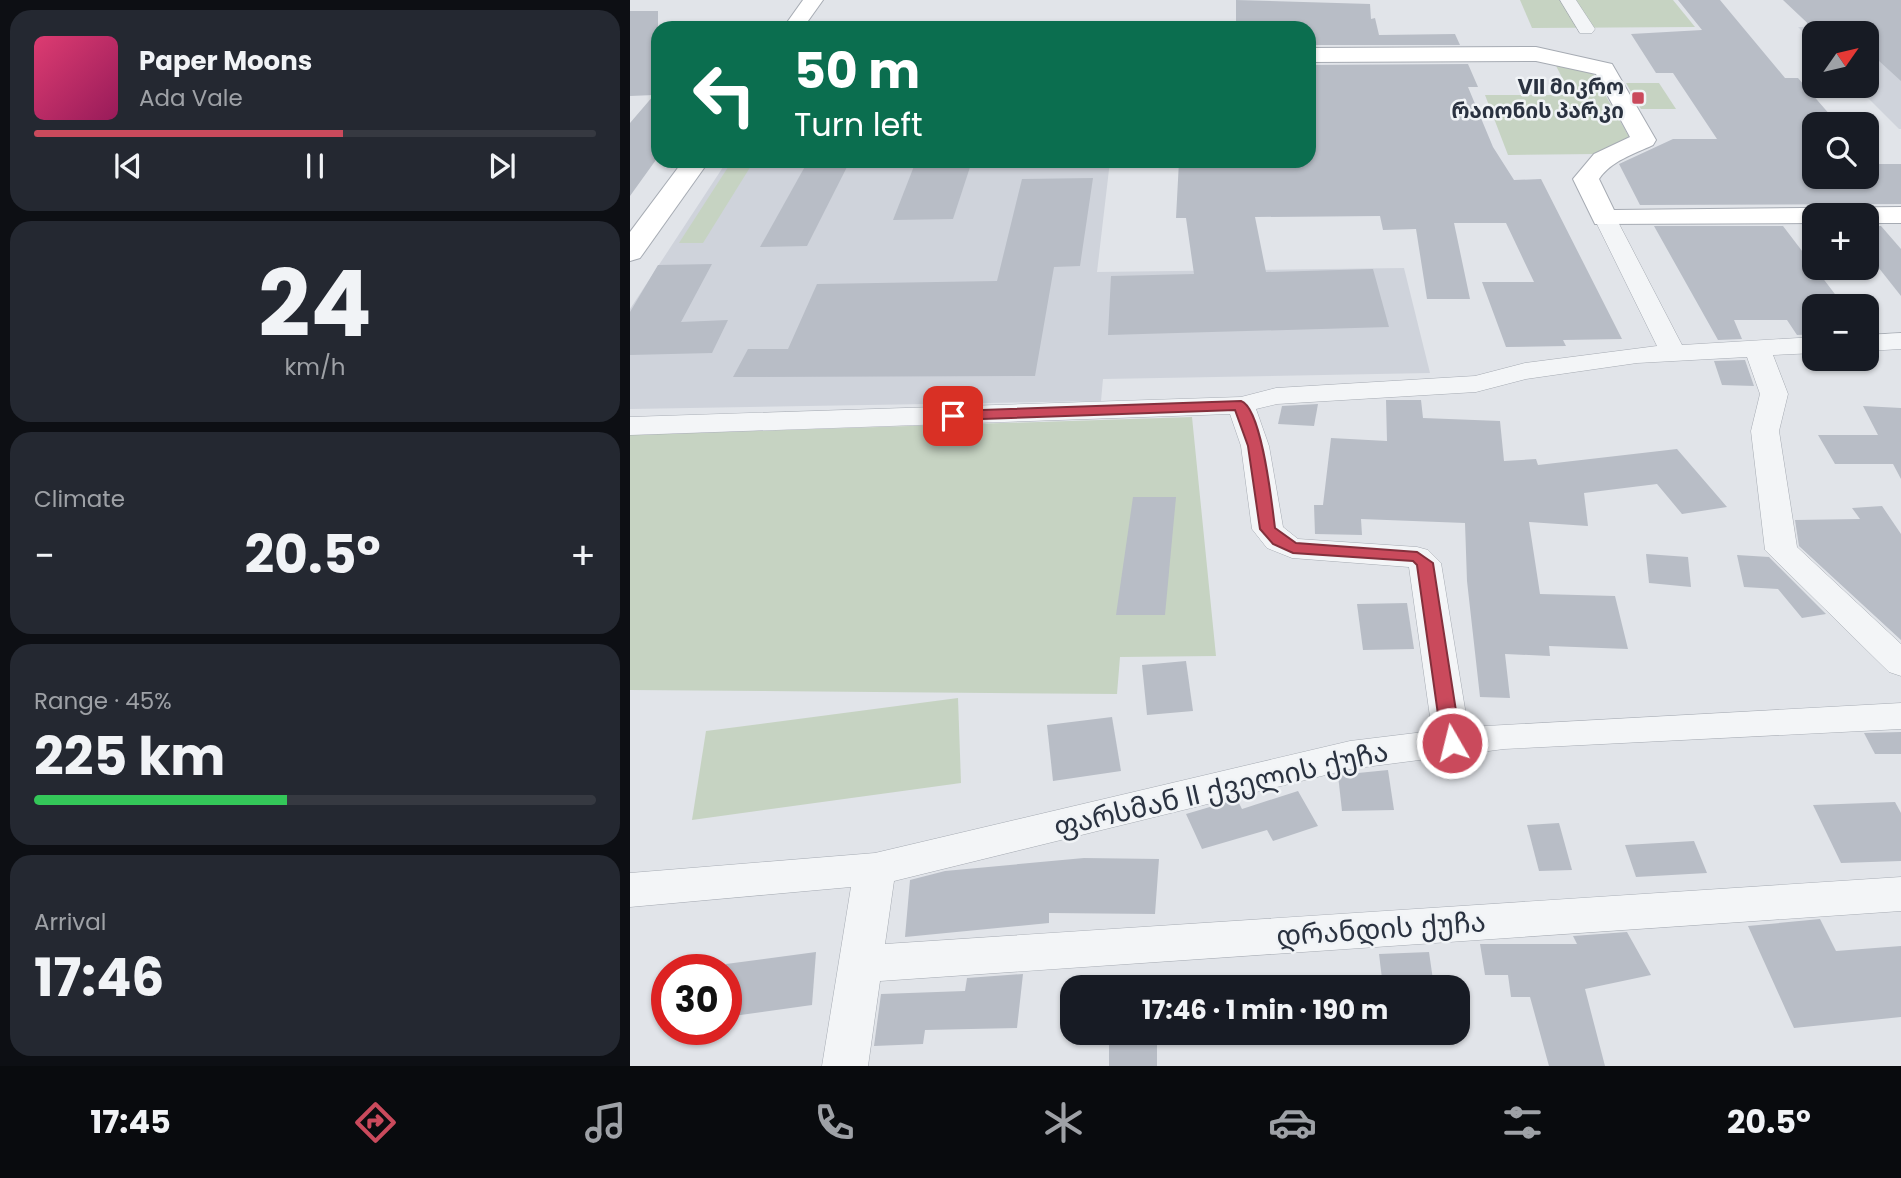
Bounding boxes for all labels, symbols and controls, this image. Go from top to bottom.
north arrow [1802,21,1880,98]
map controls [1802,21,1879,371]
text: 50 m [794,37,920,105]
text: Paper Moons [139,43,312,79]
icon: left [679,49,770,140]
place label: VII მიკრო რაიონის პარკი [1451,72,1624,125]
text: Ada Vale [139,82,243,114]
marker: VII მიკრო რაიონის პარკი [1630,90,1646,106]
text: Turn left [794,102,923,147]
button: search [1802,112,1879,189]
icon: previous [109,147,147,185]
icon: pause [296,147,334,185]
icon: next [483,147,521,185]
button: + [1802,203,1879,280]
text: 24 [258,240,372,368]
button: − [1802,294,1879,371]
text: km/h [284,351,346,383]
pin [923,386,983,446]
icon: arrive [934,397,972,435]
text: Climate [34,483,125,515]
text: 20.5° [244,518,381,591]
text: − [34,529,55,582]
text: + [570,529,596,582]
text: Range · 45% [34,685,172,717]
position arrow [1415,706,1489,780]
text: 225 km [34,720,225,793]
street label: ფარსმან II ქველის ქუჩა [1050,732,1392,846]
street label: დრანდის ქუჩა [1275,902,1487,956]
text: Arrival [34,906,106,938]
text: 17:46 [34,941,164,1014]
speed limit sign: 30 [651,954,742,1045]
text: 17:46 · 1 min · 190 m [1142,992,1388,1028]
icon: directions [351,1098,400,1147]
icon: music [581,1098,630,1147]
icon: phone [810,1098,859,1147]
icon: climate [1039,1098,1088,1147]
icon: car [1268,1098,1317,1147]
icon: filters [1498,1098,1547,1147]
text: 17:45 [90,1099,171,1144]
text: 20.5° [1727,1099,1811,1144]

